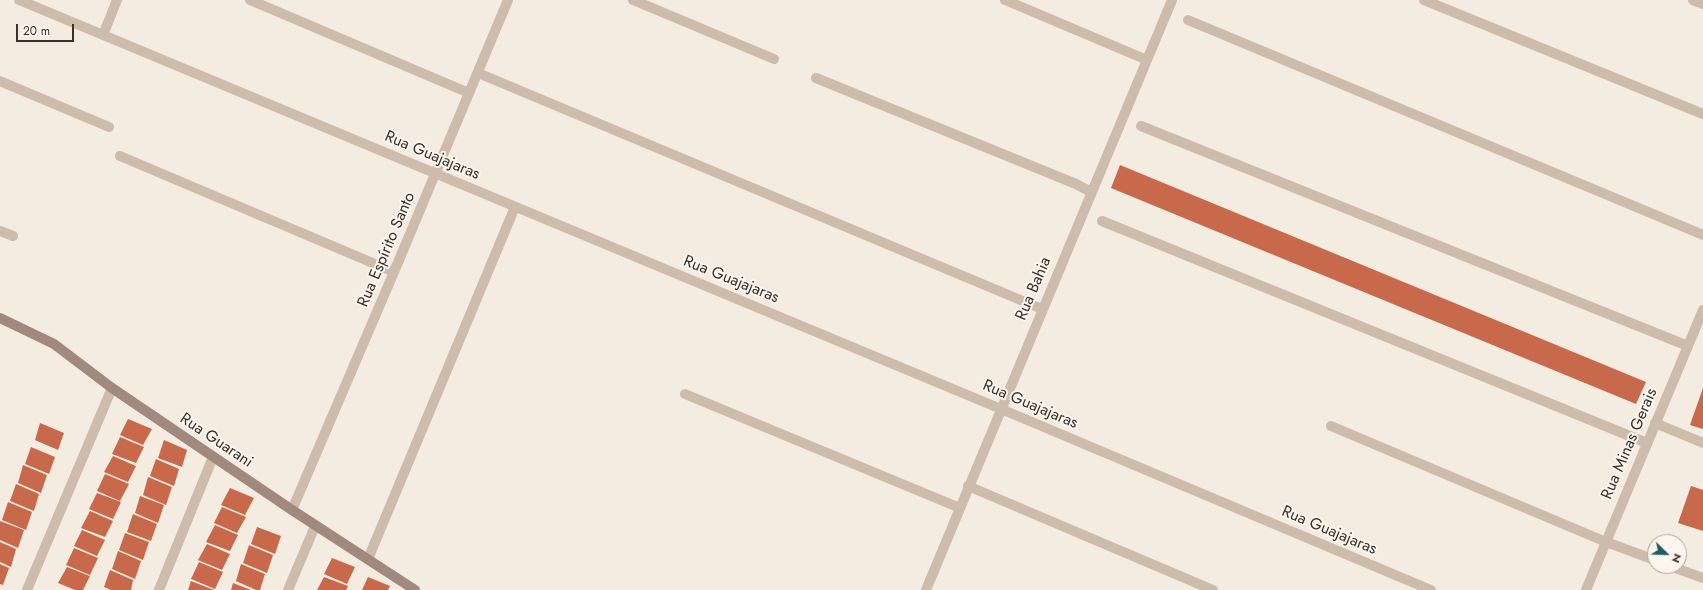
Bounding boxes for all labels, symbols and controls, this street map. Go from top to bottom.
scale bar [18,16,76,42]
text: 20 m [23,22,50,40]
street label: Rua Guajajaras [382,127,482,185]
street label: Rua Espírito Santo [354,190,420,310]
street label: Rua Guajajaras [680,252,782,308]
street label: Rua Bahia [1012,255,1056,323]
street label: Rua Guajajaras [980,376,1080,434]
street label: Rua Minas Gerais [1598,386,1662,502]
street label: Rua Guarani [176,410,256,472]
street label: Rua Guajajaras [1279,502,1379,560]
north arrow [1647,534,1687,574]
text: N [1668,551,1686,565]

